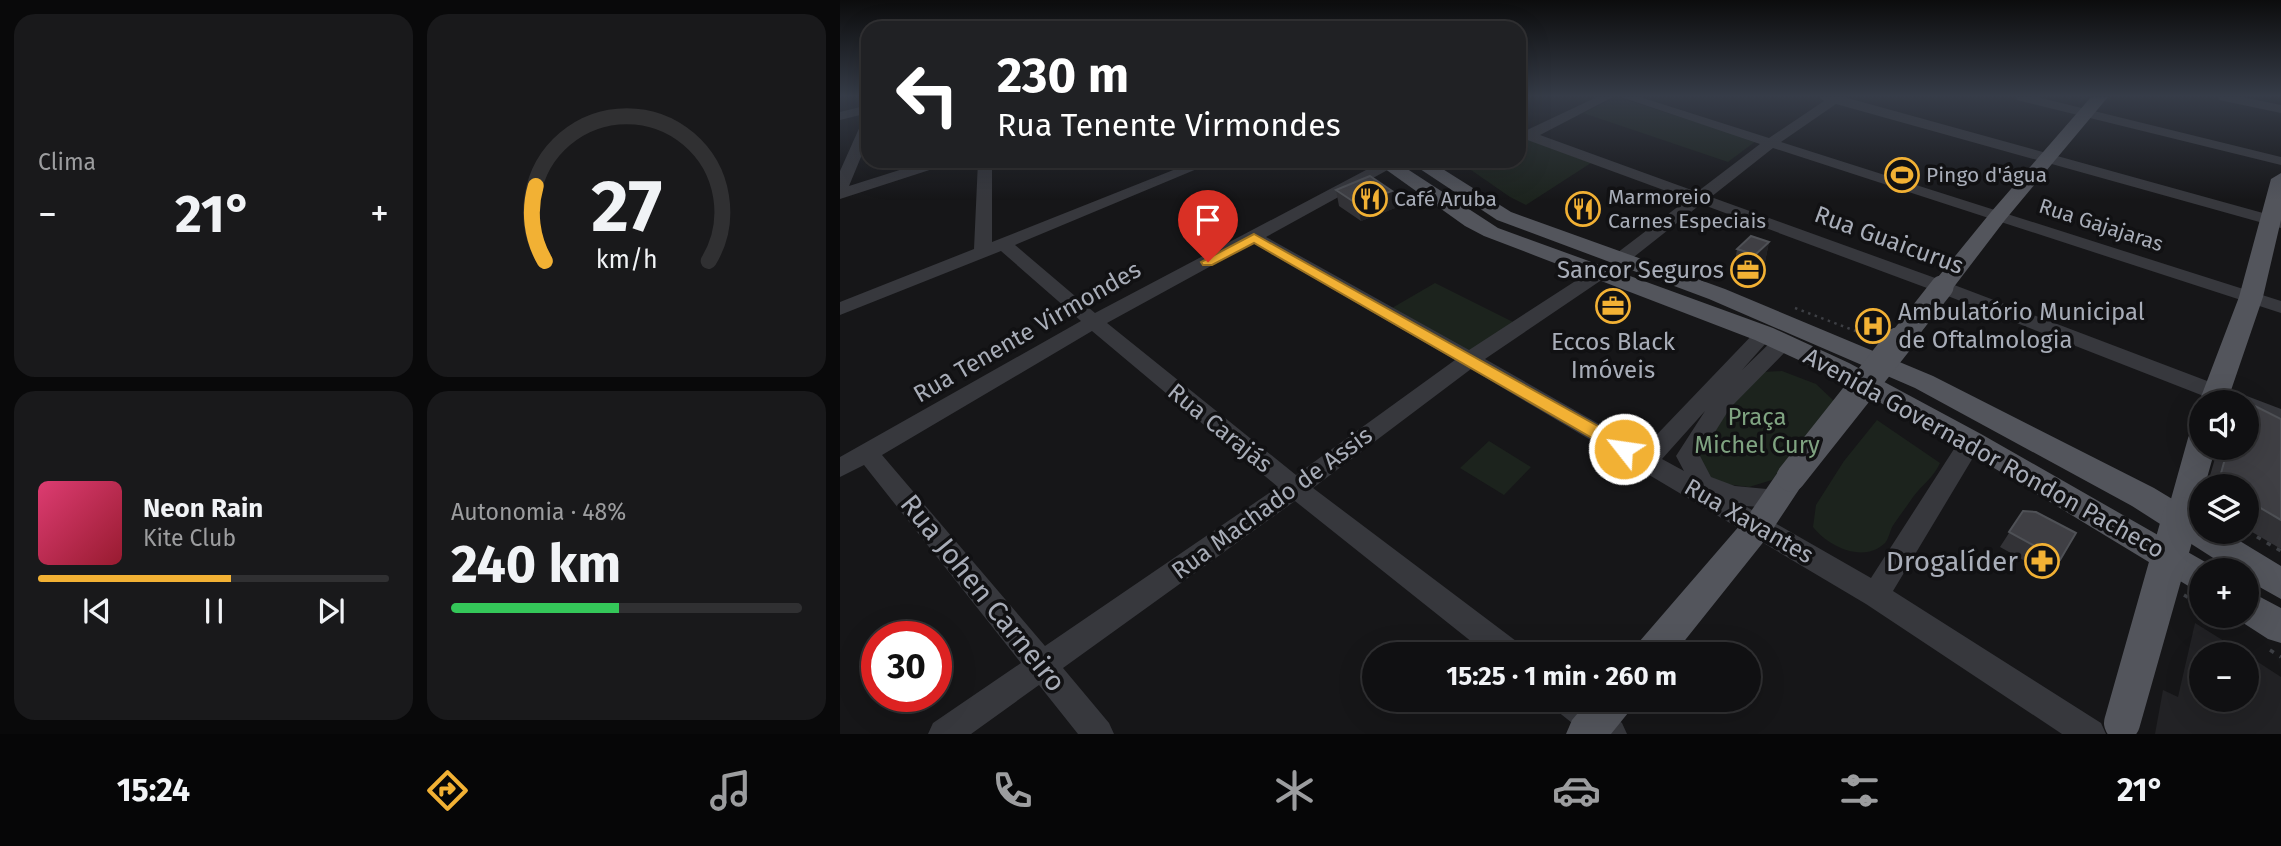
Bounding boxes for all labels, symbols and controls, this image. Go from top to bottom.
text: 230 m [997,46,1129,105]
icon: left [882,49,973,140]
text: Rua Tenente Virmondes [997,106,1341,144]
text: Clima [38,148,96,176]
sports icon: Pingo d'água [1883,156,1921,194]
place label: Pingo d'água [1926,162,2047,188]
text: 27 [591,164,662,251]
restaurant icon: Café Aruba [1351,180,1389,218]
text: 21° [175,183,252,246]
place label: Marmoreio Carnes Especiais [1608,184,1766,234]
place label: Café Aruba [1394,186,1497,212]
pin [1178,190,1238,262]
restaurant icon: Marmoreio Carnes Especiais [1564,190,1602,228]
text: − [38,191,57,237]
text: + [370,191,389,237]
street label: Rua Gajajaras [2036,193,2167,257]
street label: Rua Guaicurus [1811,200,1967,280]
icon: arrive [1189,201,1227,239]
text: km/h [596,245,657,275]
office icon: Sancor Seguros [1729,251,1767,289]
street label: Rua Tenente Virmondes [908,255,1146,409]
place label: Sancor Seguros [1557,256,1724,284]
office icon: Eccos Black Imóveis [1594,287,1632,325]
place label: Ambulatório Municipal de Oftalmologia [1898,298,2145,354]
hospital icon: Ambulatório Municipal de Oftalmologia [1854,307,1892,345]
place label: Eccos Black Imóveis [1551,328,1676,384]
street label: Avenida Governador Rondon Pacheco [1799,342,2169,564]
street label: Rua Carajás [1162,377,1278,479]
map controls [2189,390,2259,712]
button: sound [2189,390,2259,460]
park label: Praça Michel Cury [1694,403,1820,459]
position arrow [1587,412,1661,486]
street label: Rua Machado de Assis [1166,421,1378,585]
street label: Rua Xavantes [1679,473,1819,569]
button: layers [2189,474,2259,544]
street label: Rua Johen Carneiro [894,488,1072,698]
text: Neon Rain [143,493,263,524]
text: Autonomia · 48% [451,498,626,526]
text: Kite Club [143,524,236,552]
text: 240 km [451,533,621,596]
pharmacy icon: Drogalíder [2023,542,2061,580]
place label: Drogalíder [1886,545,2018,578]
button: + [2189,558,2259,628]
icon: previous [78,592,116,630]
icon: pause [195,592,233,630]
icon: next [312,592,350,630]
speed limit sign: 30 [861,621,952,712]
button: − [2189,642,2259,712]
text: 15:25 · 1 min · 260 m [1446,661,1677,692]
icon: directions [423,766,472,815]
icon: music [706,766,755,815]
icon: phone [988,766,1037,815]
icon: climate [1270,766,1319,815]
icon: car [1552,766,1601,815]
icon: filters [1835,766,1884,815]
text: 15:24 [117,771,190,809]
text: 21° [2117,771,2164,809]

